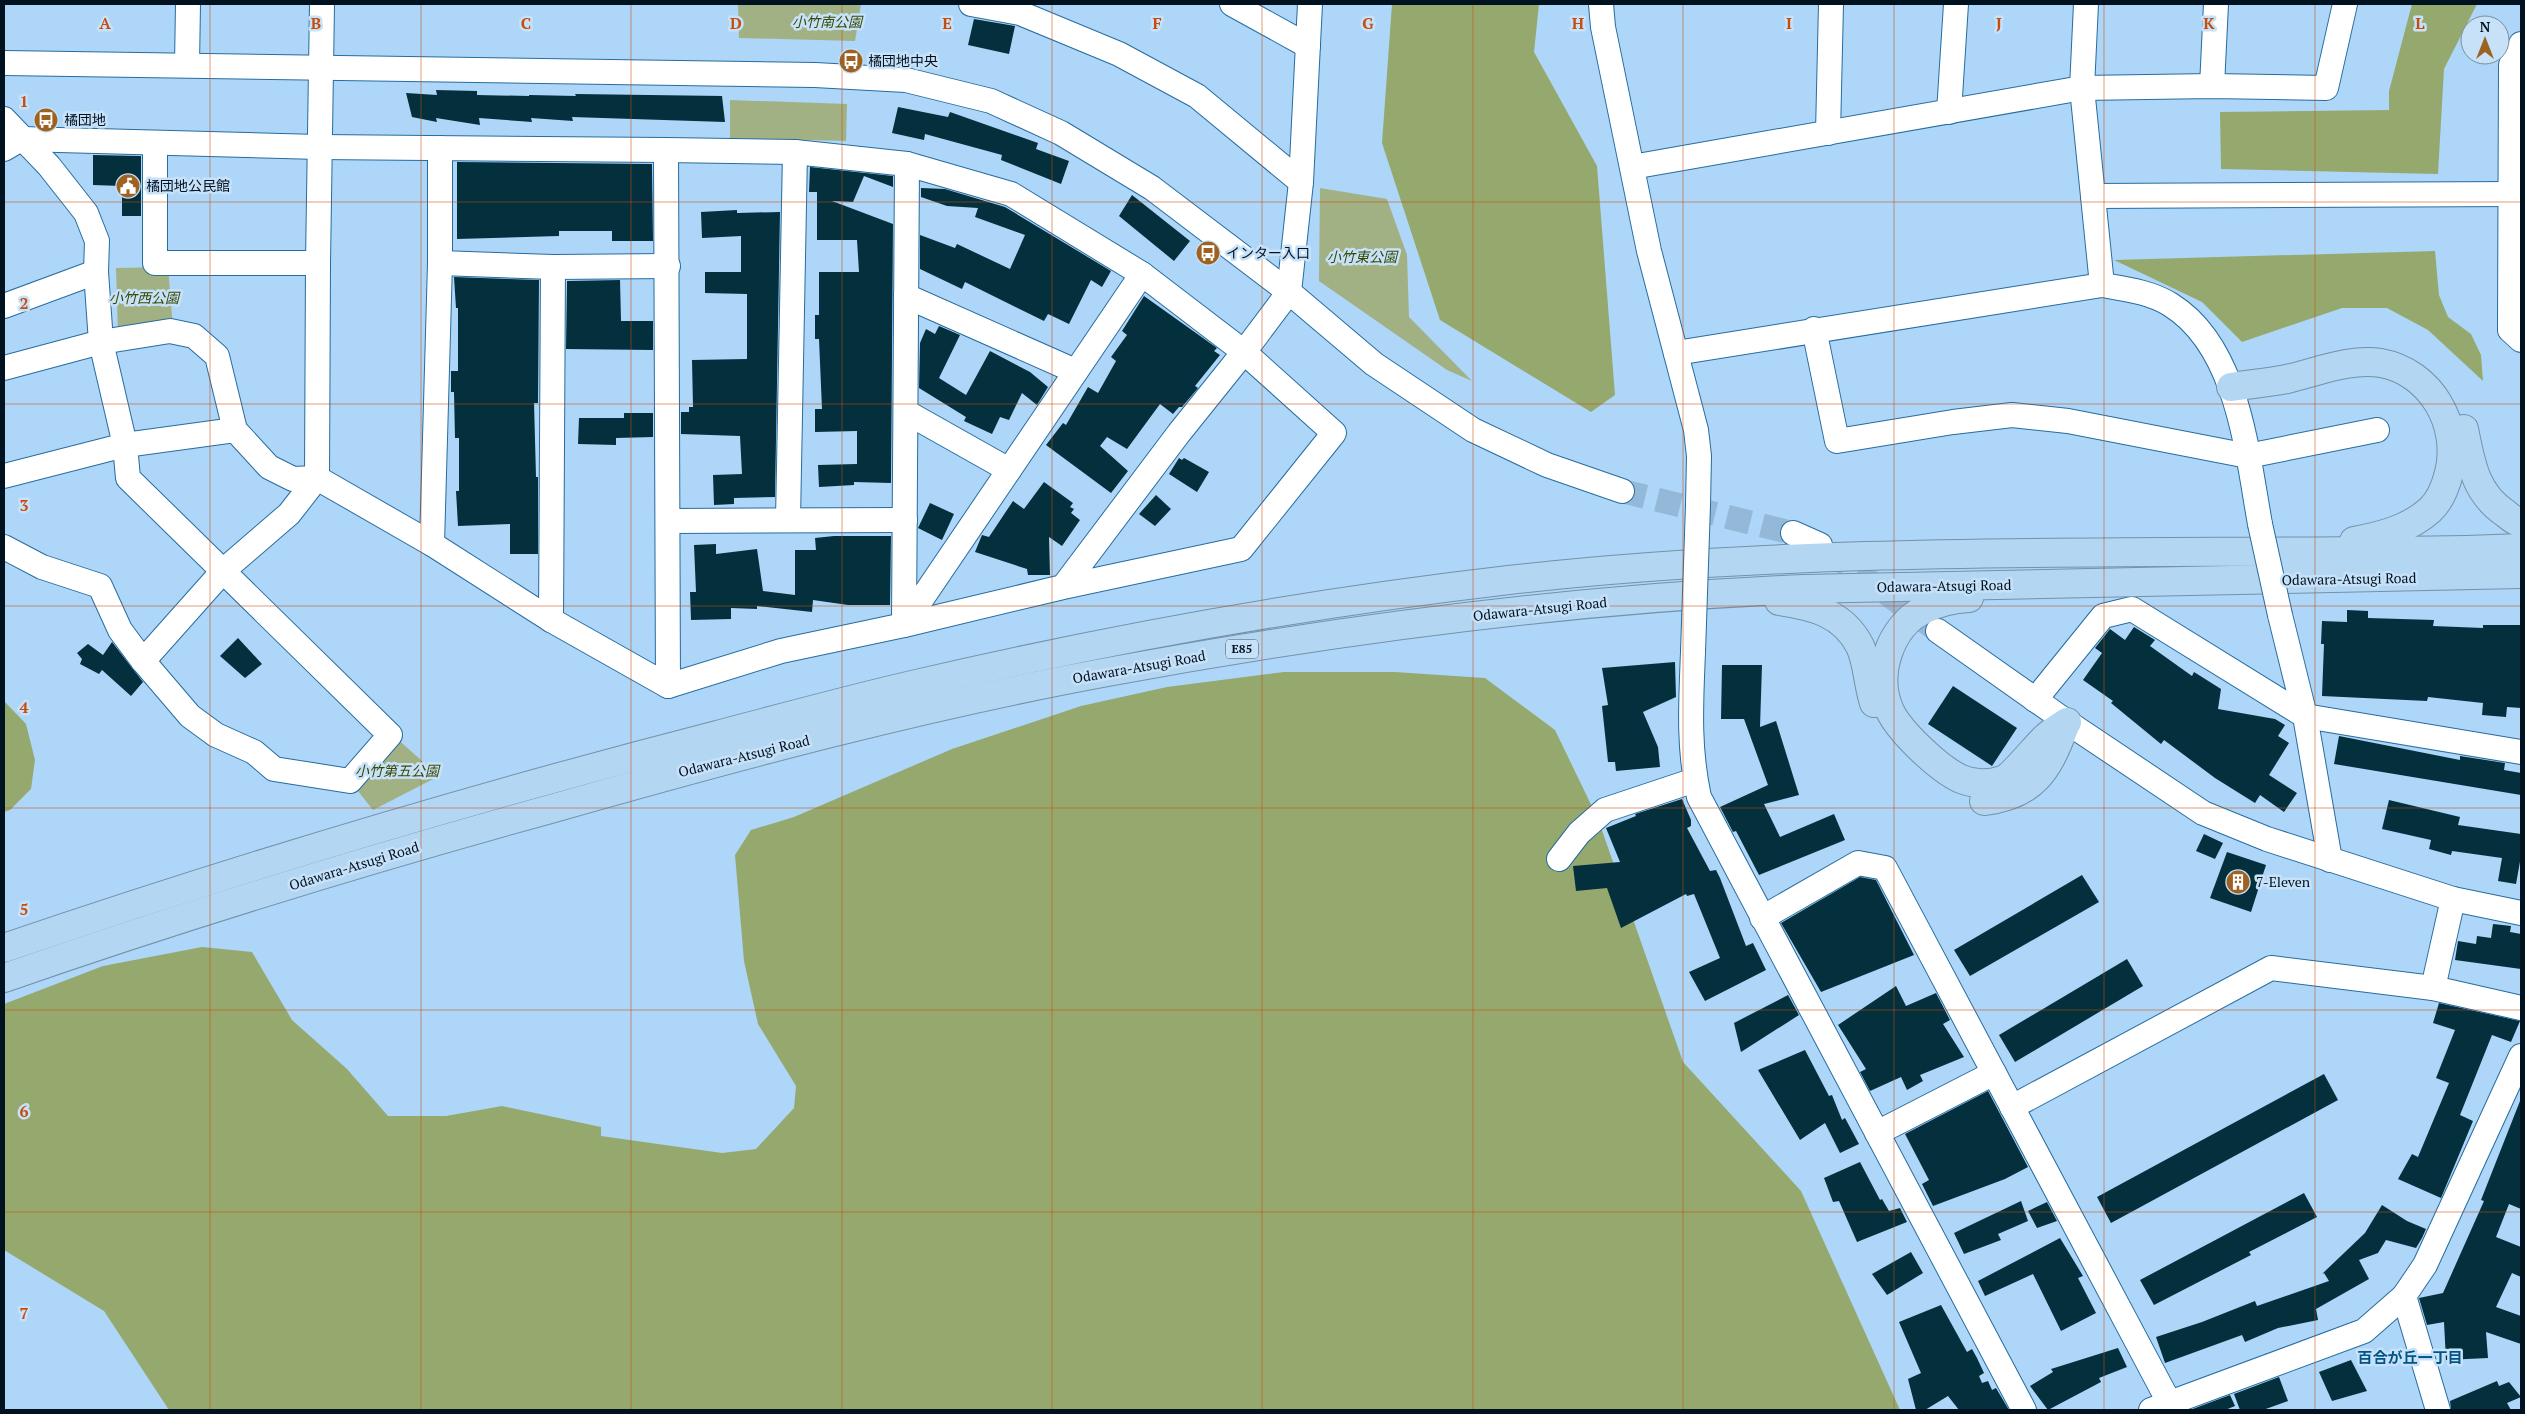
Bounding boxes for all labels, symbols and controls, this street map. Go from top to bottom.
text: A [99,12,111,34]
text: B [311,12,321,34]
text: C [521,12,531,34]
text: D [730,12,742,34]
park label: 小竹南公園 [792,12,864,31]
text: E [942,12,952,34]
text: F [1152,12,1162,34]
text: G [1362,12,1374,34]
text: H [1572,12,1584,34]
text: I [1786,12,1792,34]
text: J [1996,12,2002,34]
text: K [2203,12,2215,34]
text: L [2415,12,2425,34]
north arrow [2460,15,2510,65]
text: N [2480,17,2491,36]
bus stop icon: 橘団地中央 [838,48,864,74]
place label: 橘団地中央 [868,51,938,70]
text: 1 [19,90,29,112]
bus stop icon: 橘団地 [33,107,59,133]
place label: 橘団地 [64,110,106,129]
public building icon: 橘団地公民館 [115,173,141,199]
place label: 橘団地公民館 [146,176,230,195]
bus stop icon: インター入口 [1195,240,1221,266]
place label: インター入口 [1226,243,1310,262]
park label: 小竹東公園 [1327,247,1399,266]
park label: 小竹西公園 [109,288,181,307]
text: 2 [19,292,29,314]
text: 3 [19,494,29,516]
street label: Odawara-Atsugi Road [2281,568,2417,589]
street label: Odawara-Atsugi Road [1876,575,2012,596]
street label: Odawara-Atsugi Road [1472,592,1608,625]
road number: E85 [1226,640,1258,659]
street label: Odawara-Atsugi Road [1071,645,1207,688]
text: 4 [19,696,29,718]
street label: Odawara-Atsugi Road [676,730,812,781]
park label: 小竹第五公園 [355,761,441,780]
street label: Odawara-Atsugi Road [287,837,421,894]
building icon: 7-Eleven [2225,869,2251,895]
place label: 7-Eleven [2256,872,2311,891]
text: 5 [19,898,29,920]
text: 6 [19,1100,29,1122]
text: 7 [19,1302,29,1324]
district label: 百合が丘一丁目 [2357,1347,2463,1367]

